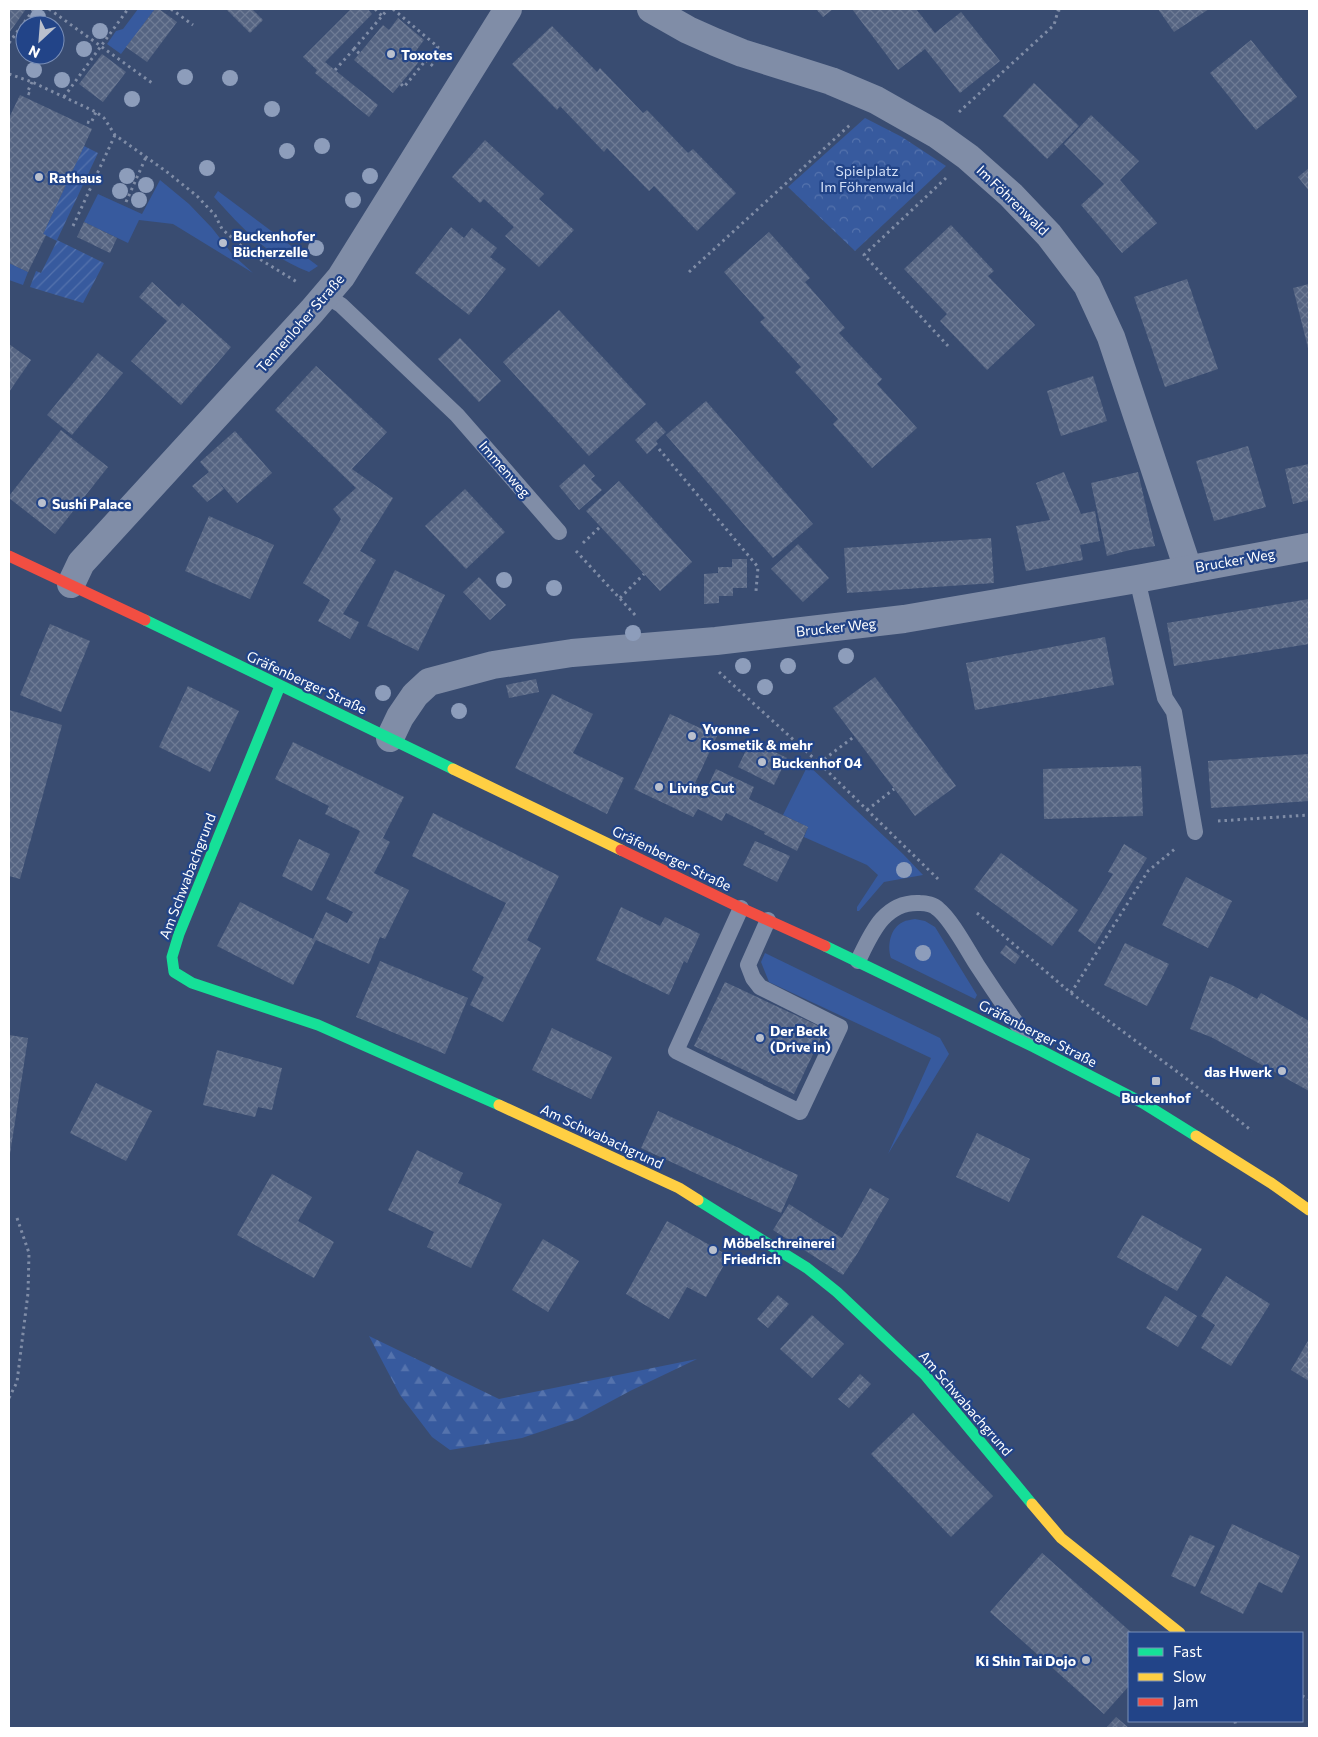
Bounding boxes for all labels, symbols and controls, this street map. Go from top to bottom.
north arrow [15,15,65,65]
text: N [26,42,43,62]
place label: Toxotes [401,46,453,63]
marker: Toxotes [385,48,397,60]
street label: Im Föhrenwald [973,161,1053,239]
park label: Spielplatz Im Föhrenwald [820,162,914,195]
place label: Rathaus [49,169,102,186]
marker: Rathaus [33,171,45,183]
place label: Buckenhofer Bücherzelle [233,227,315,260]
marker: Buckenhofer Bücherzelle [217,237,229,249]
street label: Tennenloher Straße [253,270,347,376]
street label: Immenweg [476,437,534,501]
place label: Sushi Palace [52,495,131,512]
marker: Sushi Palace [36,497,48,509]
street label: Brucker Weg [1194,545,1277,575]
street label: Brucker Weg [795,614,877,640]
street label: Gräfenberger Straße [244,647,370,717]
place label: Yvonne - Kosmetik & mehr [702,720,813,753]
marker: Yvonne - Kosmetik & mehr [686,730,698,742]
place label: Buckenhof 04 [772,754,862,771]
marker: Buckenhof 04 [756,756,768,768]
place label: Living Cut [669,779,735,796]
marker: Living Cut [653,781,665,793]
street label: Am Schwabachgrund [155,811,219,941]
street label: Gräfenberger Straße [610,822,734,894]
street label: Gräfenberger Straße [976,996,1100,1070]
place label: Der Beck (Drive in) [770,1022,831,1055]
marker: Der Beck (Drive in) [754,1032,766,1044]
place label: das Hwerk [1204,1063,1272,1080]
marker: das Hwerk [1276,1065,1288,1077]
marker: Buckenhof [1150,1075,1162,1087]
place label: Buckenhof [1121,1089,1191,1106]
street label: Am Schwabachgrund [538,1100,666,1172]
place label: Möbelschreinerei Friedrich [723,1234,835,1267]
marker: Möbelschreinerei Friedrich [707,1244,719,1256]
street label: Am Schwabachgrund [916,1347,1016,1459]
legend [1128,1632,1303,1722]
text: Fast [1173,1642,1202,1660]
place label: Ki Shin Tai Dojo [976,1652,1076,1669]
marker: Ki Shin Tai Dojo [1080,1654,1092,1666]
text: Slow [1173,1667,1206,1685]
text: Jam [1173,1692,1198,1710]

